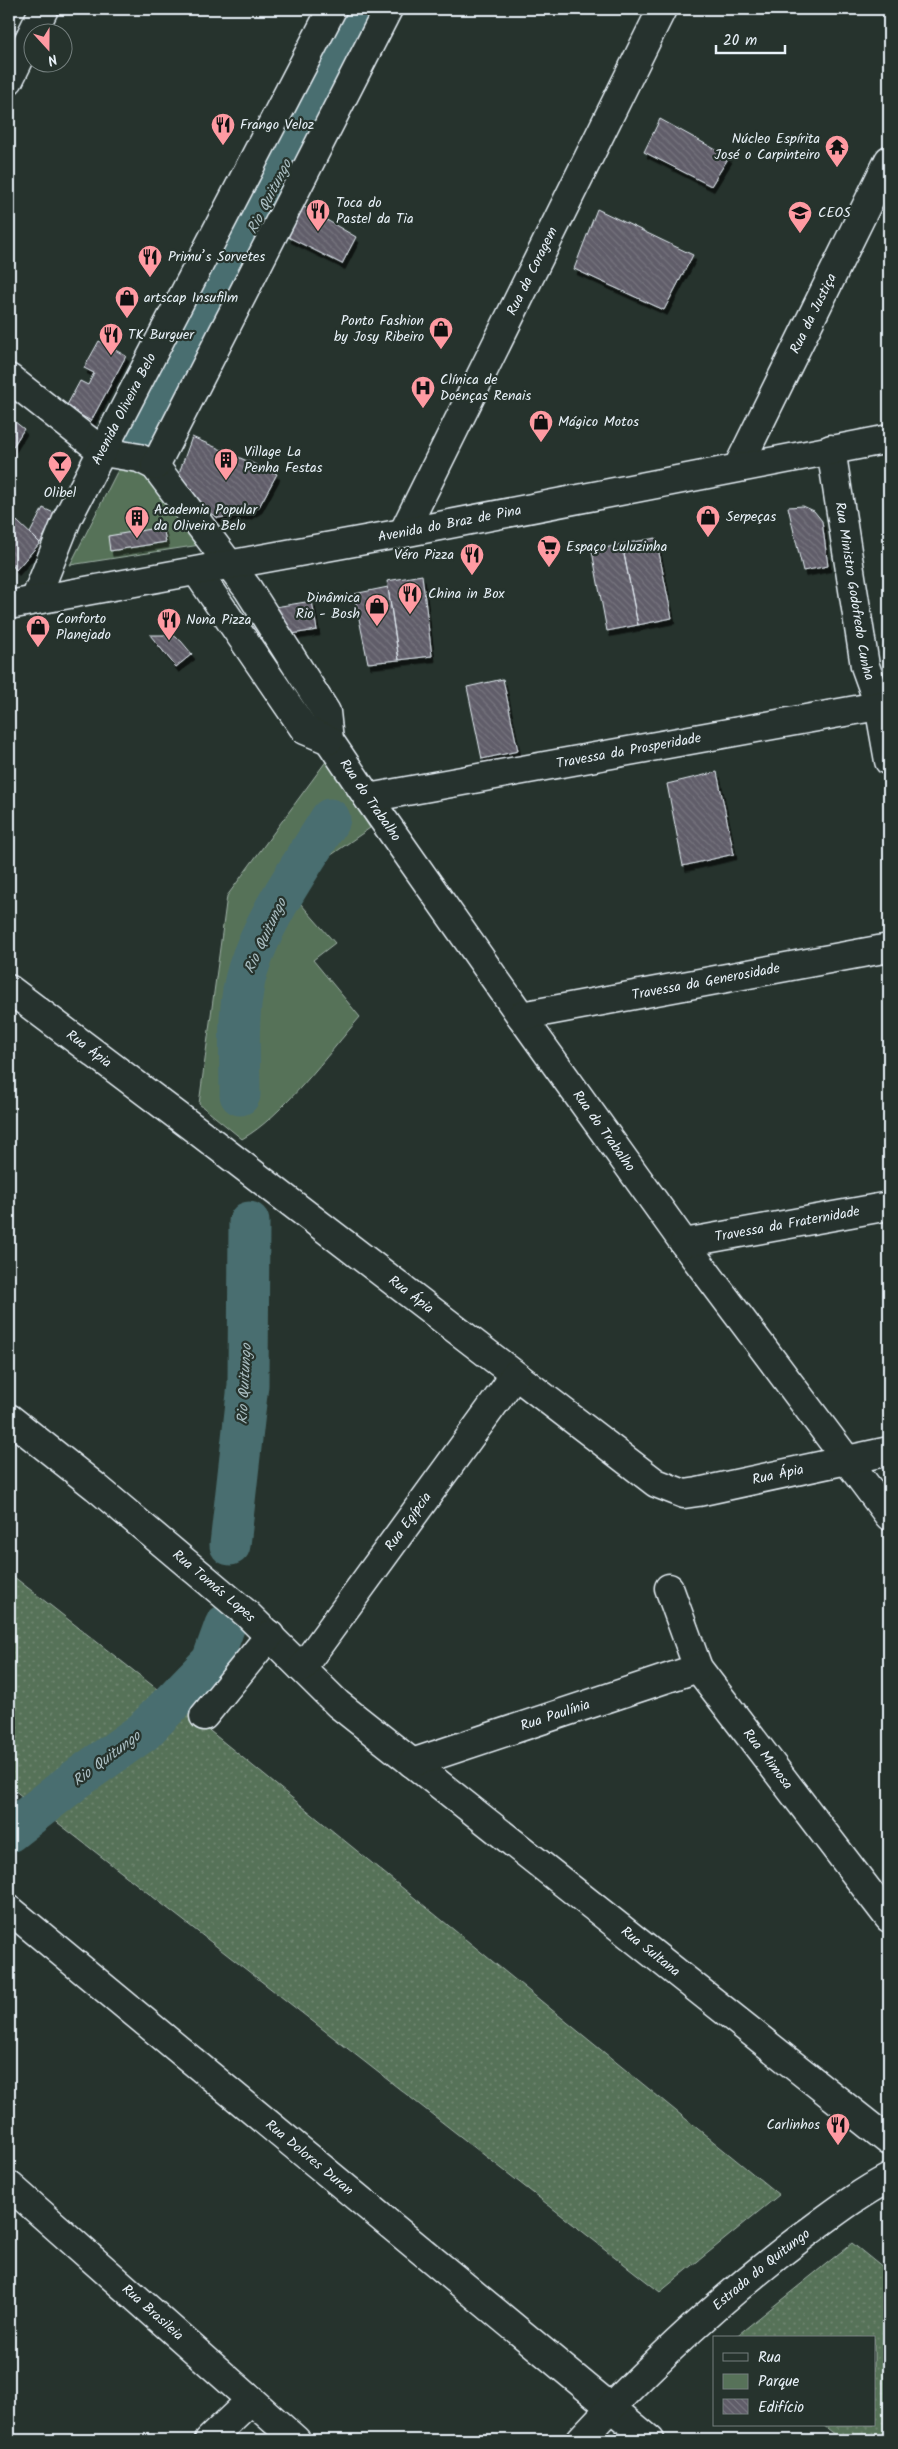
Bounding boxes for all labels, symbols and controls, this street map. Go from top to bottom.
north arrow [22,22,72,72]
scale bar [716,22,784,54]
text: 20 m [723,29,757,53]
text: N [44,47,60,71]
restaurant icon: Frango Veloz [210,112,236,146]
place label: Frango Veloz [240,114,314,136]
place label: Núcleo Espírita José o Carpinteiro [714,128,820,166]
temple icon: Núcleo Espírita José o Carpinteiro [824,134,850,168]
water label: Rio Quitungo [241,155,300,238]
place label: Toca do Pastel da Tia [336,192,413,230]
restaurant icon: Toca do Pastel da Tia [305,198,331,232]
school or university icon: CEOS [787,200,813,234]
place label: CEOS [818,202,851,224]
street label: Rua da Coragem [501,223,564,319]
restaurant icon: Primu’s Sorvetes [137,244,163,278]
place label: Primu’s Sorvetes [168,246,265,268]
street label: Rua da Justiça [784,270,843,358]
shop icon: artscap Insufilm [114,285,140,319]
place label: artscap Insufilm [144,287,238,309]
place label: Ponto Fashion by Josy Ribeiro [334,310,424,348]
shop icon: Ponto Fashion by Josy Ribeiro [428,316,454,350]
restaurant icon: TK Burguer [98,322,124,356]
place label: TK Burguer [128,324,195,346]
street label: Avenida Oliveira Belo [86,349,162,469]
place label: Clínica de Doenças Renais [440,369,531,407]
hospital icon: Clínica de Doenças Renais [410,375,436,409]
shop icon: Mágico Motos [528,409,554,443]
place label: Mágico Motos [558,411,639,433]
place label: Village La Penha Festas [244,441,323,479]
building icon: Village La Penha Festas [213,447,239,481]
bar icon: Olibel [47,450,73,484]
place label: Olibel [44,482,77,504]
place label: Academia Popular da Oliveira Belo [154,499,259,537]
street label: Avenida do Braz de Pina [376,499,523,548]
street label: Rua Ministro Godofredo Cunha [828,500,880,683]
shop icon: Serpeças [695,504,721,538]
building icon: Academia Popular da Oliveira Belo [124,505,150,539]
place label: Serpeças [726,506,776,528]
supermarket icon: Espaço Luluzinha [536,534,562,568]
place label: Espaço Luluzinha [566,536,667,558]
restaurant icon: Véro Pizza [459,542,485,576]
place label: Véro Pizza [394,544,454,566]
restaurant icon: China in Box [397,581,423,615]
place label: China in Box [428,583,506,605]
place label: Dinâmica Rio - Bosh [296,587,360,625]
shop icon: Dinâmica Rio - Bosh [364,593,390,627]
restaurant icon: Nona Pizza [156,607,182,641]
place label: Conforto Planejado [56,608,111,646]
place label: Nona Pizza [186,609,251,631]
shop icon: Conforto Planejado [25,614,51,648]
street label: Travessa da Prosperidade [555,727,704,775]
street label: Rua do Trabalho [334,755,406,846]
water label: Rio Quitungo [238,893,294,978]
street label: Travessa da Generosidade [630,957,782,1006]
street label: Rua Ápia [61,1025,116,1074]
street label: Rua do Trabalho [567,1086,641,1177]
street label: Travessa da Fraternidade [713,1200,862,1248]
street label: Rua Ápia [383,1270,438,1319]
water label: Rio Quitungo [231,1342,259,1425]
street label: Rua Ápia [750,1459,806,1491]
street label: Rua Egípcia [379,1488,437,1556]
street label: Rua Tomás Lopes [167,1544,261,1628]
street label: Rua Paulínia [518,1694,593,1737]
water label: Rio Quitungo [68,1724,147,1793]
street label: Rua Mimosa [737,1724,798,1794]
street label: Rua Sultana [616,1921,685,1982]
restaurant icon: Carlinhos [825,2112,851,2146]
street label: Rua Dolores Duran [260,2114,358,2201]
place label: Carlinhos [766,2114,820,2136]
street label: Estrada do Quitungo [708,2223,815,2316]
street label: Rua Brasileia [117,2279,188,2346]
legend [713,2336,876,2426]
text: Rua [758,2346,781,2370]
text: Parque [758,2370,799,2394]
text: Edifício [758,2396,804,2420]

